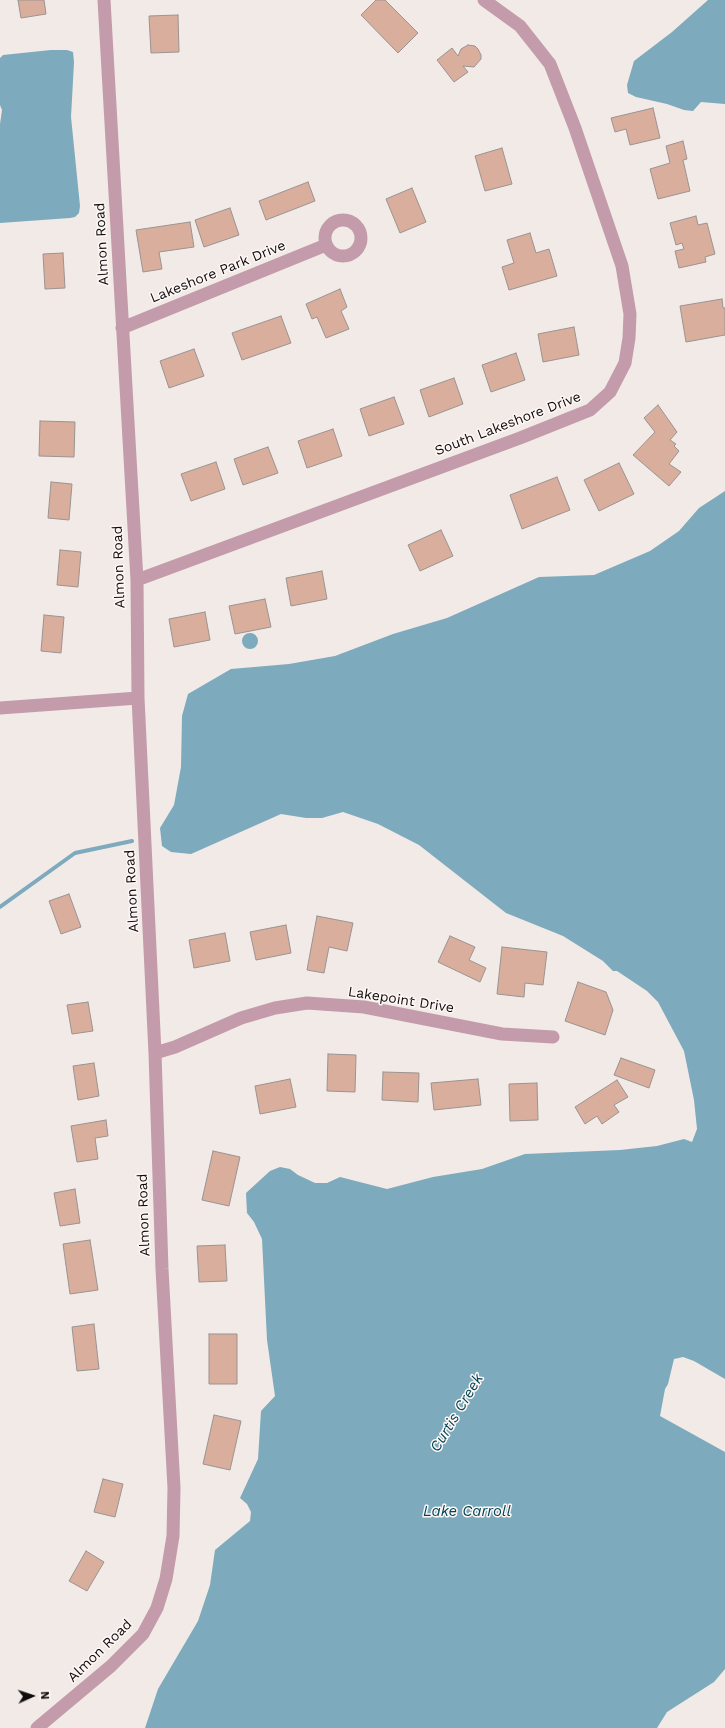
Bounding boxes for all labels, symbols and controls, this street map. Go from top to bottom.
street label: Almon Road [91,202,113,286]
street label: Lakeshore Park Drive [148,237,288,307]
street label: South Lakeshore Drive [433,388,583,460]
street label: Almon Road [109,525,129,609]
street label: Almon Road [121,849,143,933]
street label: Lakepoint Drive [347,983,455,1017]
street label: Almon Road [134,1173,154,1257]
water label: Curtis Creek [427,1371,487,1455]
water label: Lake Carroll [423,1503,511,1521]
street label: Almon Road [64,1616,136,1686]
north arrow [12,1676,52,1716]
text: N [38,1691,51,1700]

